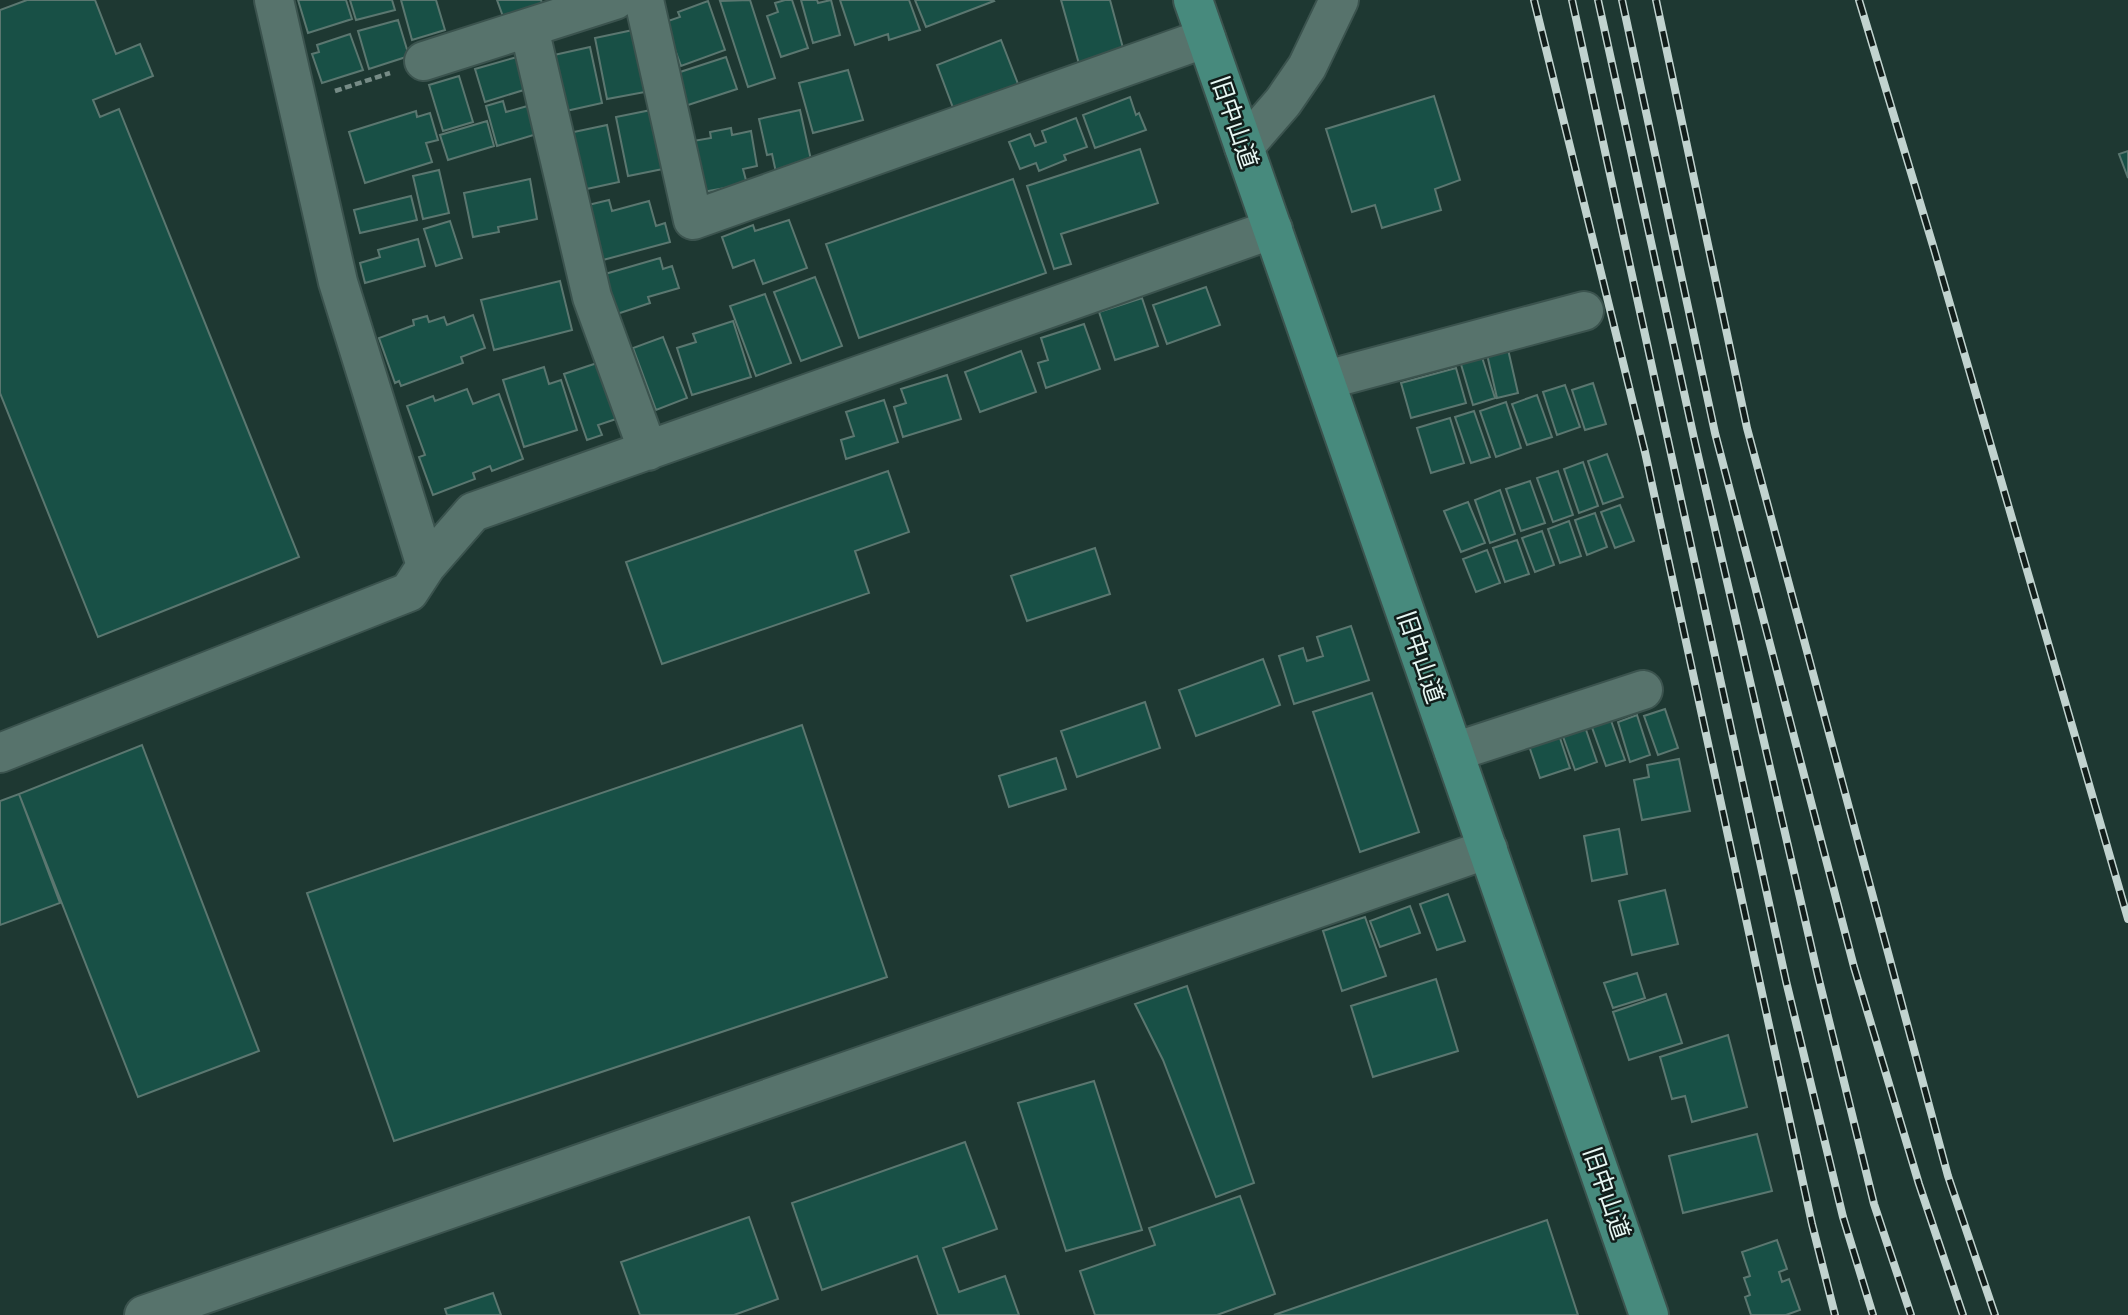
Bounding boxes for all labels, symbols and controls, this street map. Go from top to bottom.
street label: 旧中山道 [1207,72,1263,172]
street label: 旧中山道 [1393,607,1449,707]
street label: 旧中山道 [1579,1143,1635,1243]

